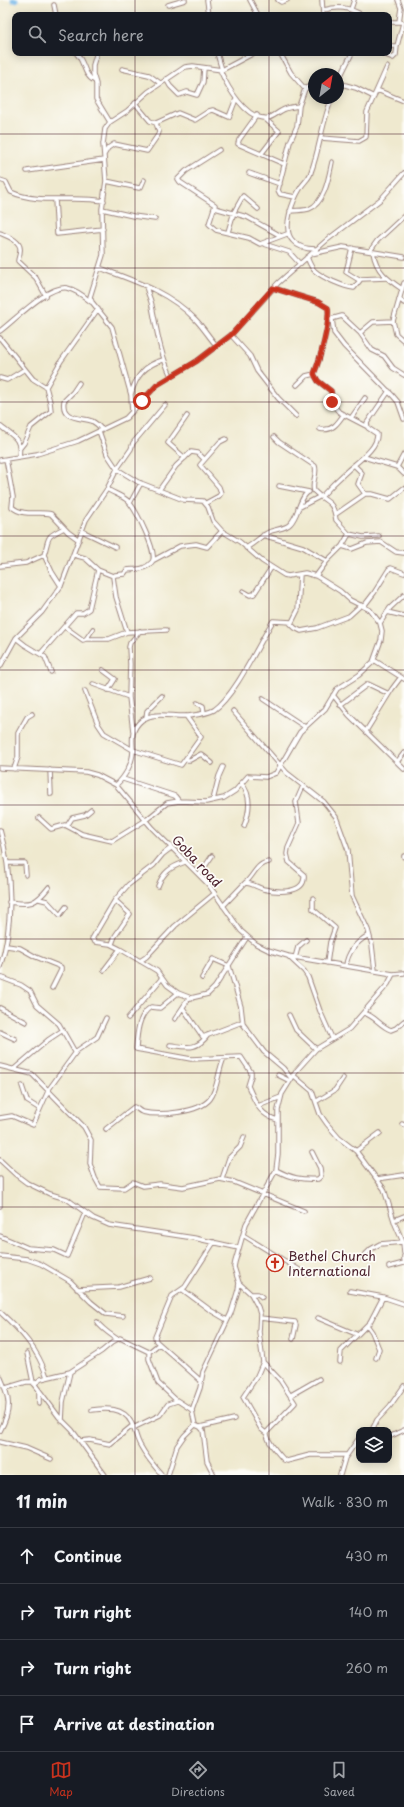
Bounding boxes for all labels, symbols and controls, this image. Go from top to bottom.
search box [12,12,392,56]
icon: search [26,23,48,45]
text: Search here [58,23,144,46]
north arrow [308,68,344,104]
route start [133,392,151,410]
route end [323,393,341,411]
street label: Goba road [168,830,227,891]
place label: Bethel Church International [288,1246,376,1280]
church icon: Bethel Church International [265,1253,285,1273]
map controls [356,1427,392,1463]
button: layers [356,1427,392,1463]
text: 11 min [16,1488,68,1514]
text: Walk · 830 m [302,1492,388,1511]
text: Continue [54,1544,122,1567]
icon: ahead [16,1545,38,1567]
text: 430 m [346,1546,388,1565]
text: Turn right [54,1600,131,1623]
icon: right [16,1601,38,1623]
text: 140 m [349,1602,388,1621]
text: Turn right [54,1656,131,1679]
icon: right [16,1657,38,1679]
text: 260 m [346,1658,388,1677]
text: Arrive at destination [54,1712,215,1735]
icon: arrive [16,1713,38,1735]
tab: Map [49,1759,73,1800]
tab: Directions [171,1759,225,1800]
tab: Saved [323,1759,355,1800]

